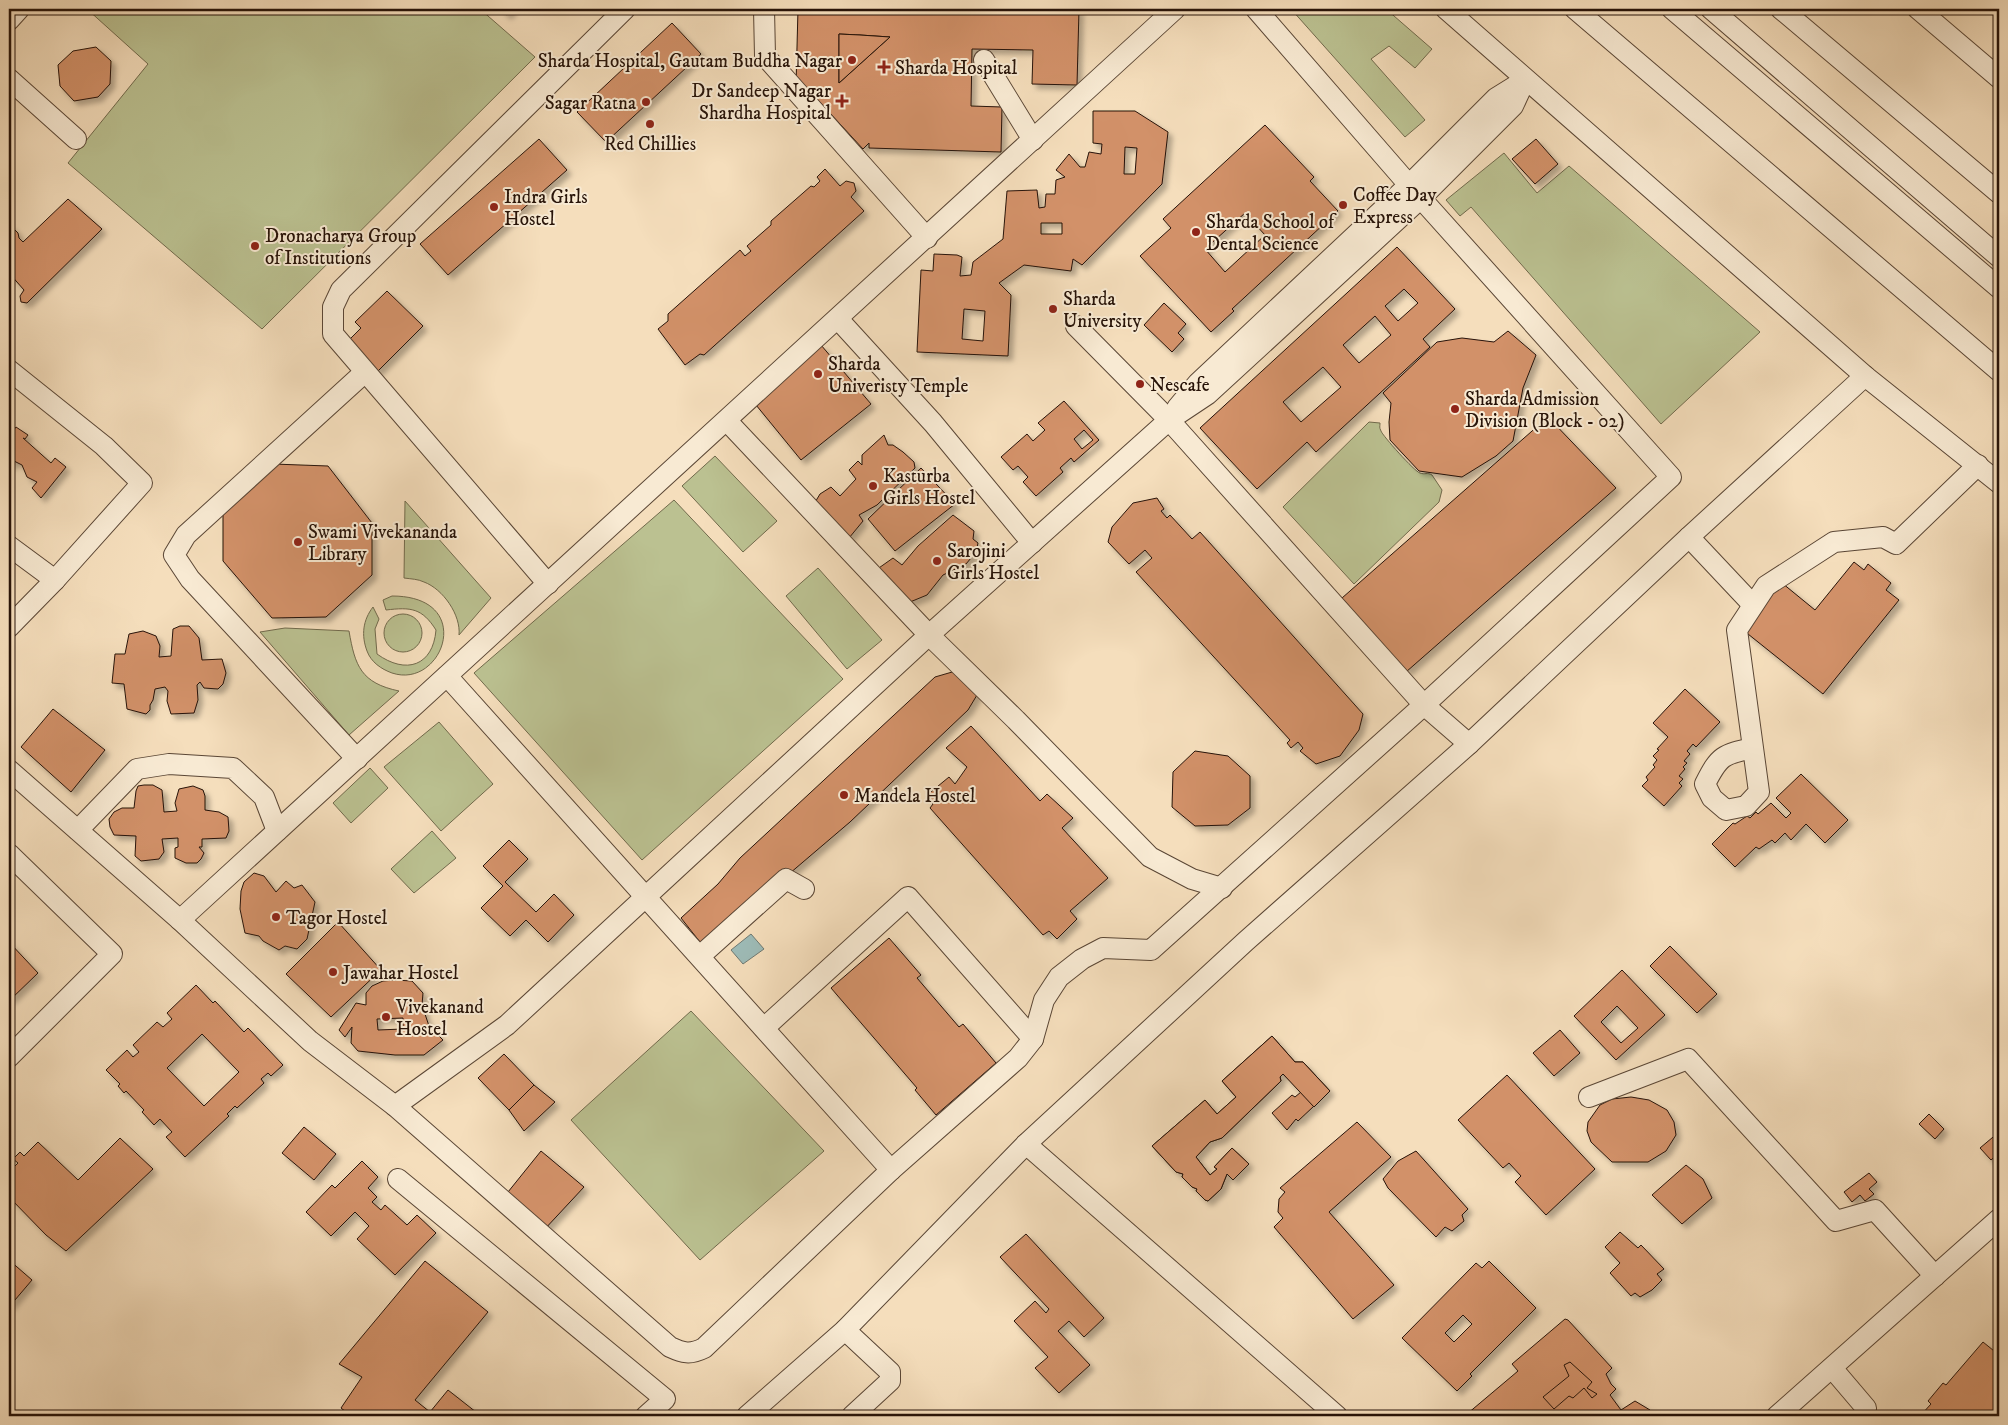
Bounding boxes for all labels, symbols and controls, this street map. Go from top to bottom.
place label: Sharda Hospital, Gautam Buddha Nagar [538,50,842,73]
marker: Sharda Hospital, Gautam Buddha Nagar [846,54,858,66]
place label: Sharda Hospital [895,57,1017,80]
marker: Sharda Hospital [877,60,891,74]
place label: Dr Sandeep Nagar Shardha Hospital [691,80,831,125]
place label: Sagar Ratna [545,92,636,115]
marker: Dr Sandeep Nagar Shardha Hospital [835,94,849,108]
marker: Sagar Ratna [640,96,652,108]
marker: Red Chillies [644,118,656,130]
place label: Red Chillies [604,133,696,156]
place label: Coffee Day Express [1353,184,1437,229]
place label: Indra Girls Hostel [504,186,588,231]
marker: Coffee Day Express [1337,199,1349,211]
marker: Indra Girls Hostel [488,201,500,213]
place label: Sharda School of Dental Science [1206,211,1337,256]
place label: Dronacharya Group of Institutions [265,225,416,270]
marker: Sharda School of Dental Science [1190,226,1202,238]
marker: Dronacharya Group of Institutions [249,240,261,252]
place label: Sharda University [1063,288,1143,333]
marker: Sharda University [1047,303,1059,315]
place label: Sharda Univeristy Temple [828,353,968,398]
marker: Sharda Univeristy Temple [812,368,824,380]
place label: Nescafe [1150,374,1210,397]
marker: Nescafe [1134,378,1146,390]
place label: Sharda Admission Division (Block - 02) [1465,388,1624,433]
marker: Sharda Admission Division (Block - 02) [1449,403,1461,415]
place label: Kasturba Girls Hostel [883,465,975,510]
marker: Kasturba Girls Hostel [867,480,879,492]
place label: Swami Vivekananda Library [308,521,457,566]
marker: Swami Vivekananda Library [292,536,304,548]
place label: Sarojini Girls Hostel [947,540,1039,585]
marker: Sarojini Girls Hostel [931,555,943,567]
place label: Mandela Hostel [854,785,976,808]
marker: Mandela Hostel [838,789,850,801]
place label: Tagor Hostel [286,907,388,930]
marker: Tagor Hostel [270,911,282,923]
place label: Jawahar Hostel [341,962,459,985]
marker: Jawahar Hostel [327,966,339,978]
place label: Vivekanand Hostel [395,996,484,1041]
marker: Vivekanand Hostel [380,1011,392,1023]

